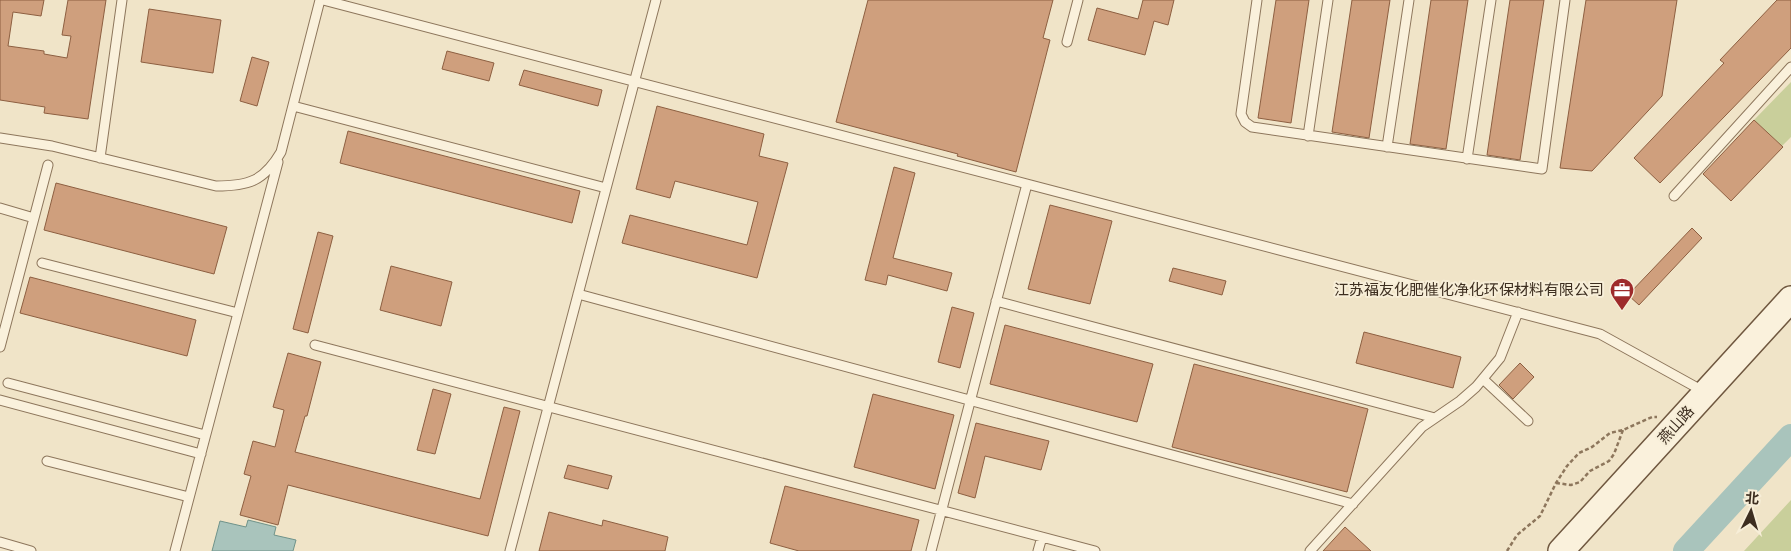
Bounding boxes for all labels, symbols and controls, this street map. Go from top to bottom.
office icon: 江苏福友化肥催化净化环保材料有限公司 [1609,277,1635,311]
place label: 江苏福友化肥催化净化环保材料有限公司 [1334,279,1604,300]
street label: 燕山路 [1653,401,1698,448]
north arrow [1726,486,1776,536]
text: 北 [1744,487,1760,509]

